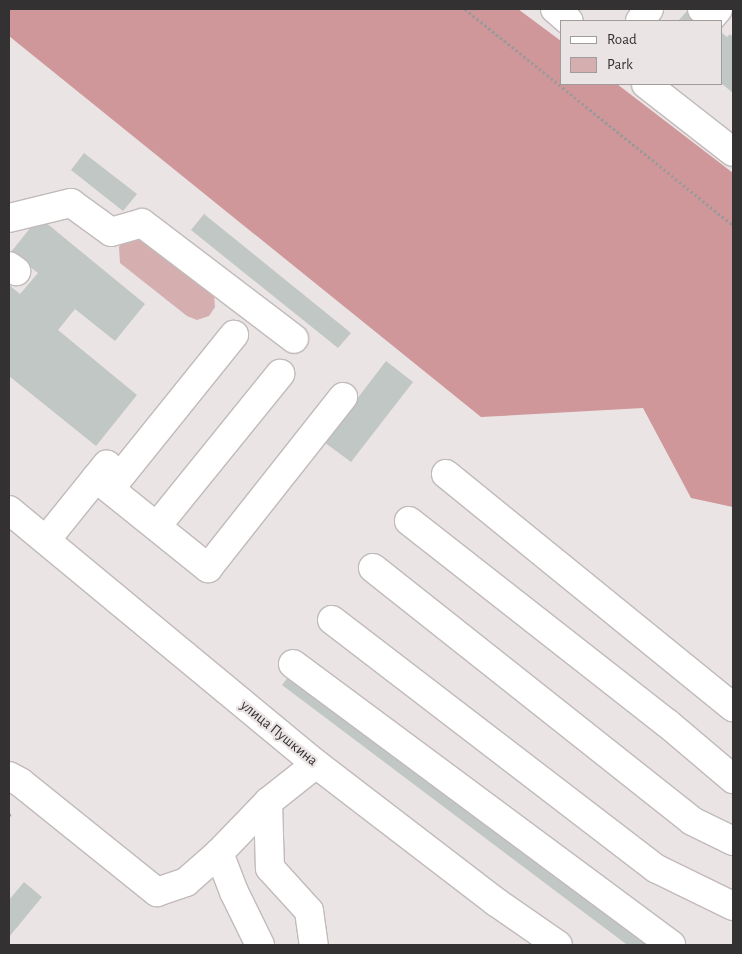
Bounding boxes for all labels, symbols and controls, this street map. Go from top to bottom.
legend [560,20,722,85]
text: Road [607,32,637,47]
text: Park [607,57,633,72]
street label: улица Пушкина [237,696,321,770]

